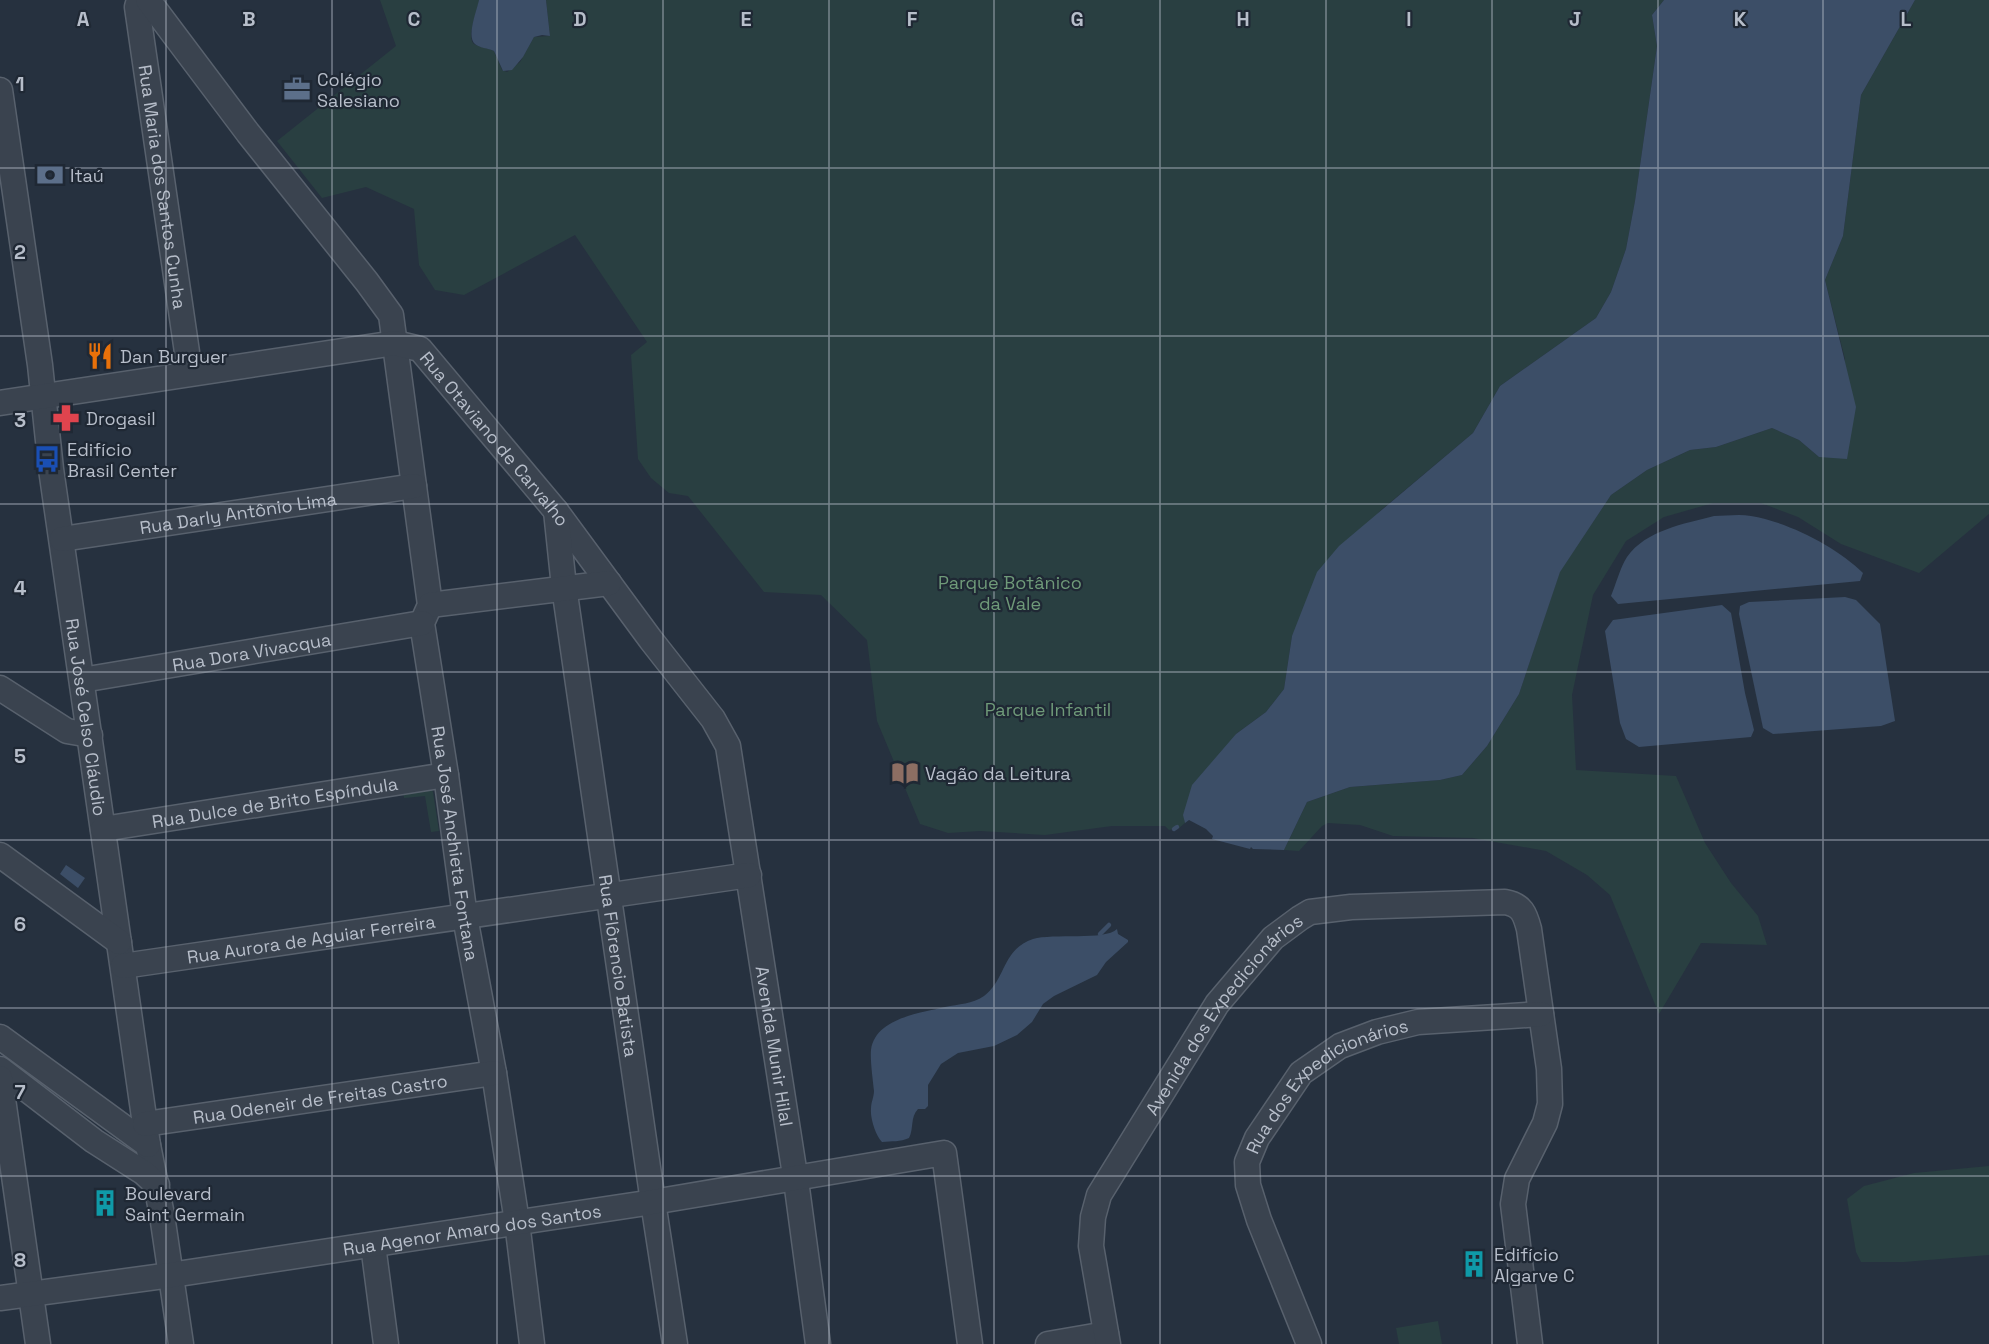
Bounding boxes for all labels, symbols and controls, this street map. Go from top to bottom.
text: A [77,6,90,32]
text: B [242,6,256,32]
text: C [408,6,421,32]
text: D [573,6,587,32]
text: E [740,6,752,32]
text: F [907,6,918,32]
text: G [1070,6,1084,32]
text: H [1236,6,1250,32]
text: I [1406,6,1412,32]
text: J [1569,6,1581,32]
text: K [1734,6,1747,32]
text: L [1901,6,1912,32]
street label: Rua Maria dos Santos Cunha [134,63,192,311]
place label: Colégio Salesiano [317,68,400,112]
text: 1 [15,71,25,97]
office icon: Colégio Salesiano [282,74,312,104]
bank icon: Itaú [35,160,65,190]
place label: Itaú [70,164,104,187]
text: 2 [14,239,26,265]
restaurant icon: Dan Burguer [85,341,115,371]
place label: Dan Burguer [120,345,228,368]
street label: Rua Otaviano de Carvalho [415,346,575,530]
pharmacy icon: Drogasil [51,403,81,433]
text: 3 [14,407,26,433]
place label: Drogasil [86,407,156,430]
place label: Edifício Brasil Center [67,438,177,482]
bus stop icon: Edifício Brasil Center [32,444,62,474]
street label: Rua Darly Antônio Lima [138,486,338,539]
park label: Parque Botânico da Vale [938,571,1082,615]
text: 4 [14,575,27,601]
street label: Rua José Celso Cláudio [61,617,112,817]
street label: Rua Dora Vivacqua [171,627,333,676]
park label: Parque Infantil [985,698,1111,721]
street label: Rua José Anchieta Fontana [427,724,484,963]
text: 5 [14,743,26,769]
library icon: Vagão da Leitura [890,758,920,788]
place label: Vagão da Leitura [925,762,1071,785]
street label: Rua Dulce de Brito Espíndula [150,771,400,833]
street label: Rua Flôrencio Batista [594,873,643,1058]
street label: Rua Aurora de Aguiar Ferreira [185,909,437,968]
street label: Avenida dos Expedicionários [1140,909,1307,1119]
text: 6 [14,911,26,937]
street label: Avenida Munir Hilal [751,964,799,1128]
street label: Rua dos Expedicionários [1240,1013,1410,1157]
street label: Rua Odeneir de Freitas Castro [191,1068,449,1128]
text: 7 [14,1079,26,1105]
place label: Boulevard Saint Germain [125,1182,245,1226]
building icon: Boulevard Saint Germain [90,1188,120,1218]
street label: Rua Agenor Amaro dos Santos [341,1198,603,1260]
place label: Edifício Algarve C [1494,1243,1575,1287]
text: 8 [14,1247,26,1273]
building icon: Edifício Algarve C [1459,1249,1489,1279]

